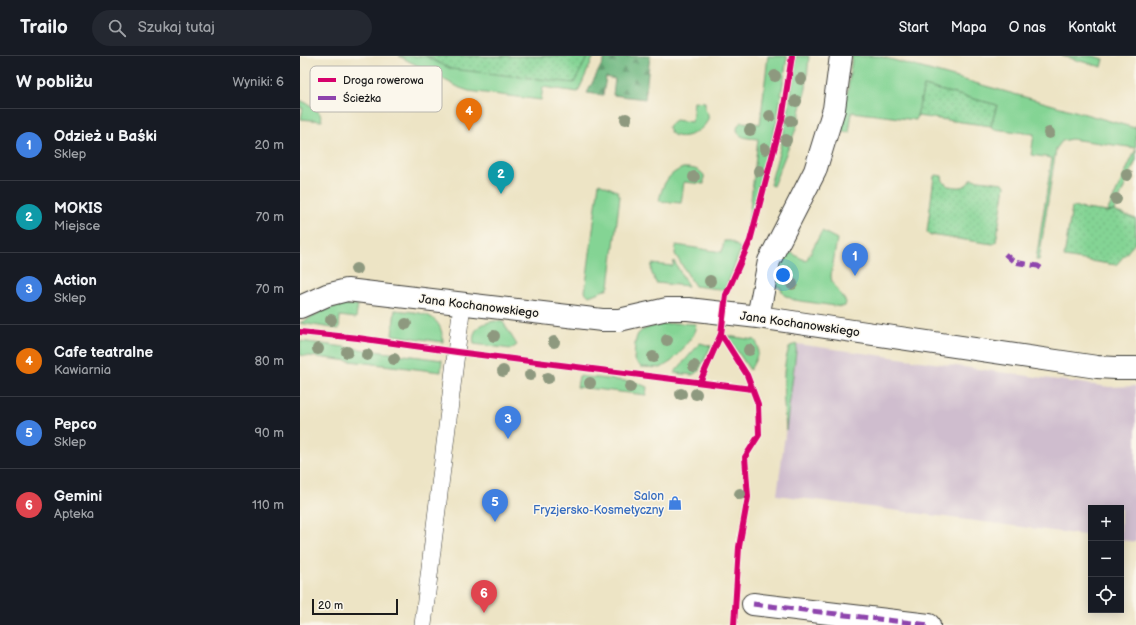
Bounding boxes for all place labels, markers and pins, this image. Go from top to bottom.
pin: 4 [456,98,482,131]
pin: 2 [488,161,514,194]
pin: 1 [842,243,868,276]
pin: 3 [495,406,521,439]
pin: 5 [482,489,508,522]
place label: Salon Fryzjersko-Kosmetyczny [533,489,665,518]
shop icon: Salon Fryzjersko-Kosmetyczny [667,495,683,511]
pin: 6 [471,580,497,613]

